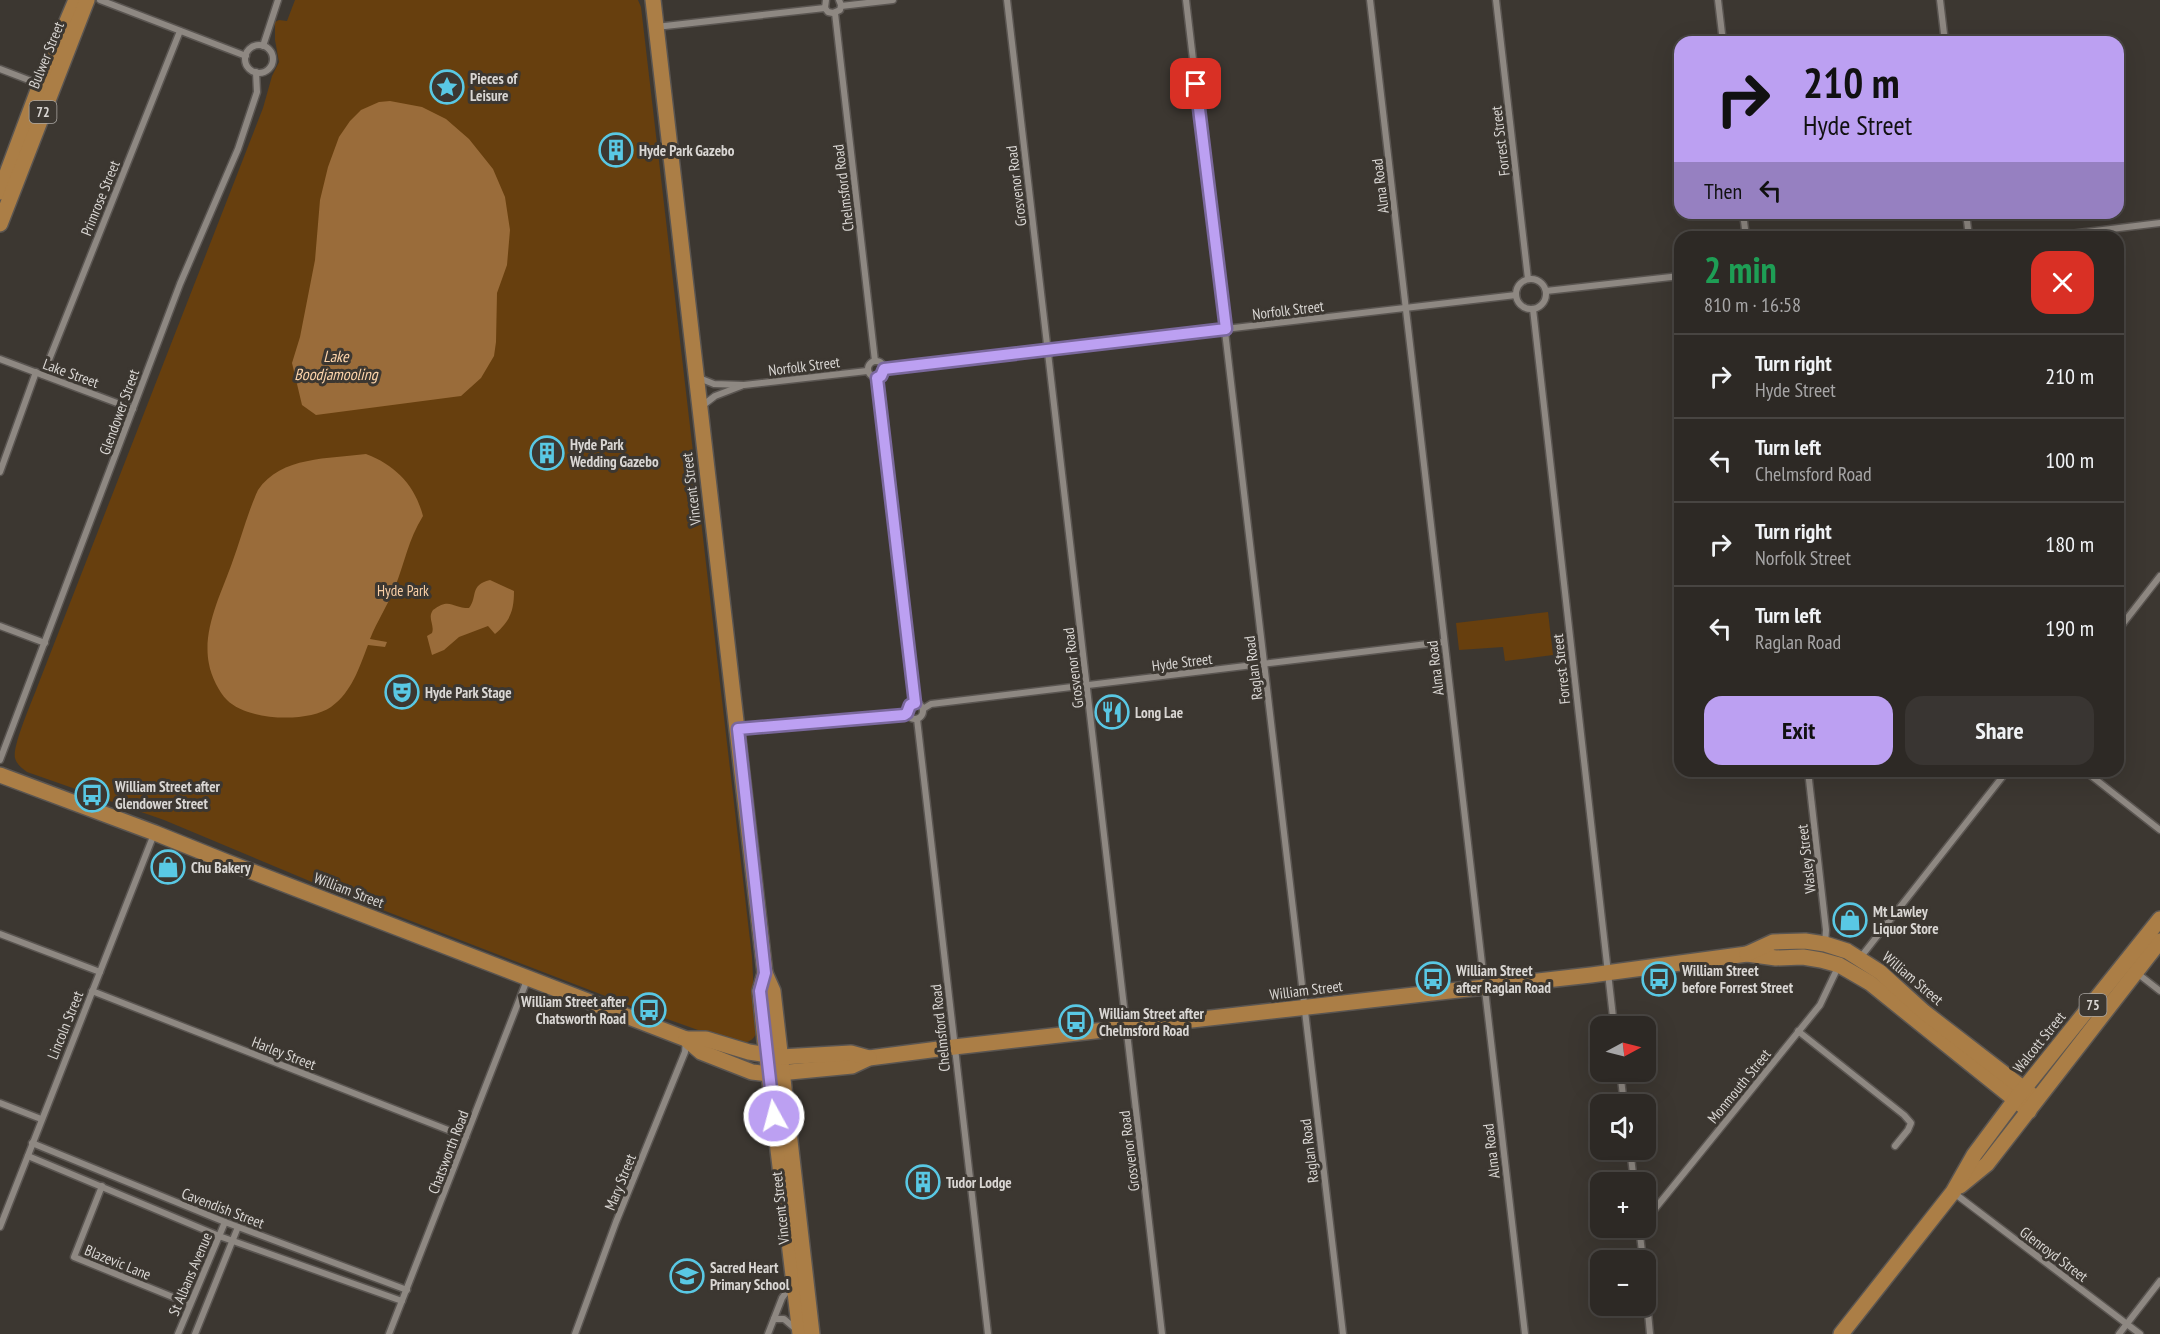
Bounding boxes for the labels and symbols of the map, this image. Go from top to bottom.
street label: Bulwer Street [24,19,68,91]
pin [1170,58,1221,109]
place icon: Pieces of Leisure [429,69,465,105]
place label: Pieces of Leisure [470,69,518,105]
road number: 72 [30,101,57,123]
street label: Forrest Street [1486,105,1514,177]
building icon: Hyde Park Gazebo [598,132,634,168]
place label: Hyde Park Gazebo [639,141,735,160]
street label: Chelmsford Road [828,143,858,233]
street label: Grosvenor Road [1002,145,1030,227]
street label: Alma Road [1367,157,1393,215]
street label: Primrose Street [76,158,124,238]
street label: Norfolk Street [1251,296,1325,324]
water label: Lake Boodjamooling [294,346,379,384]
street label: Norfolk Street [767,352,841,380]
street label: Lake Street [40,354,102,392]
street label: Glendower Street [95,367,143,457]
building icon: Hyde Park Wedding Gazebo [529,435,565,471]
place label: Hyde Park Wedding Gazebo [569,435,659,471]
street label: Vincent Street [677,452,705,527]
park label: Hyde Park [377,581,429,600]
street label: Grosvenor Road [1059,627,1087,709]
street label: Forrest Street [1548,633,1574,705]
street label: Raglan Road [1240,635,1266,701]
street label: Alma Road [1422,639,1448,697]
street label: Hyde Street [1151,649,1213,675]
theatre icon: Hyde Park Stage [384,674,420,710]
place label: Hyde Park Stage [425,683,512,702]
restaurant icon: Long Lae [1094,694,1130,730]
place label: Long Lae [1135,703,1183,722]
bus stop icon: William Street after Glendower Street [74,777,110,813]
place label: William Street after Glendower Street [114,777,221,813]
street label: Wasley Street [1792,823,1820,895]
shop icon: Chu Bakery [150,849,186,885]
place label: Chu Bakery [191,858,252,877]
street label: William Street [311,868,387,912]
shop icon: Mt Lawley Liquor Store [1832,902,1868,938]
place label: Mt Lawley Liquor Store [1873,902,1939,938]
street label: William Street [1879,947,1947,1009]
bus stop icon: William Street after Raglan Road [1415,961,1451,997]
place label: William Street after Raglan Road [1455,961,1551,997]
bus stop icon: William Street before Forrest Street [1641,961,1677,997]
place label: William Street before Forrest Street [1681,961,1794,997]
street label: William Street [1268,976,1344,1004]
street label: Chelmsford Road [926,983,954,1073]
street label: Lincoln Street [43,988,87,1062]
place label: William Street after Chatsworth Road [520,992,627,1028]
bus stop icon: William Street after Chatsworth Road [631,992,667,1028]
road number: 75 [2080,994,2106,1016]
bus stop icon: William Street after Chelmsford Road [1058,1004,1094,1040]
place label: William Street after Chelmsford Road [1098,1004,1205,1040]
street label: Walcott Street [2009,1008,2069,1076]
north arrow [1590,1016,1656,1082]
street label: Harley Street [249,1032,319,1074]
street label: Monmouth Street [1703,1045,1775,1127]
position arrow [742,1084,806,1148]
street label: Chatsworth Road [423,1108,473,1196]
street label: Grosvenor Road [1115,1110,1143,1192]
street label: Raglan Road [1296,1118,1322,1184]
street label: Alma Road [1478,1122,1504,1180]
street label: Mary Street [600,1151,640,1213]
building icon: Tudor Lodge [905,1164,941,1200]
street label: Vincent Street [767,1171,793,1246]
place label: Tudor Lodge [946,1173,1012,1192]
street label: Cavendish Street [179,1184,267,1232]
street label: Glenroyd Street [2016,1222,2092,1286]
street label: St Albans Avenue [164,1229,216,1319]
street label: Blazevic Lane [82,1240,154,1284]
school or university icon: Sacred Heart Primary School [669,1258,705,1294]
place label: Sacred Heart Primary School [710,1258,790,1294]

